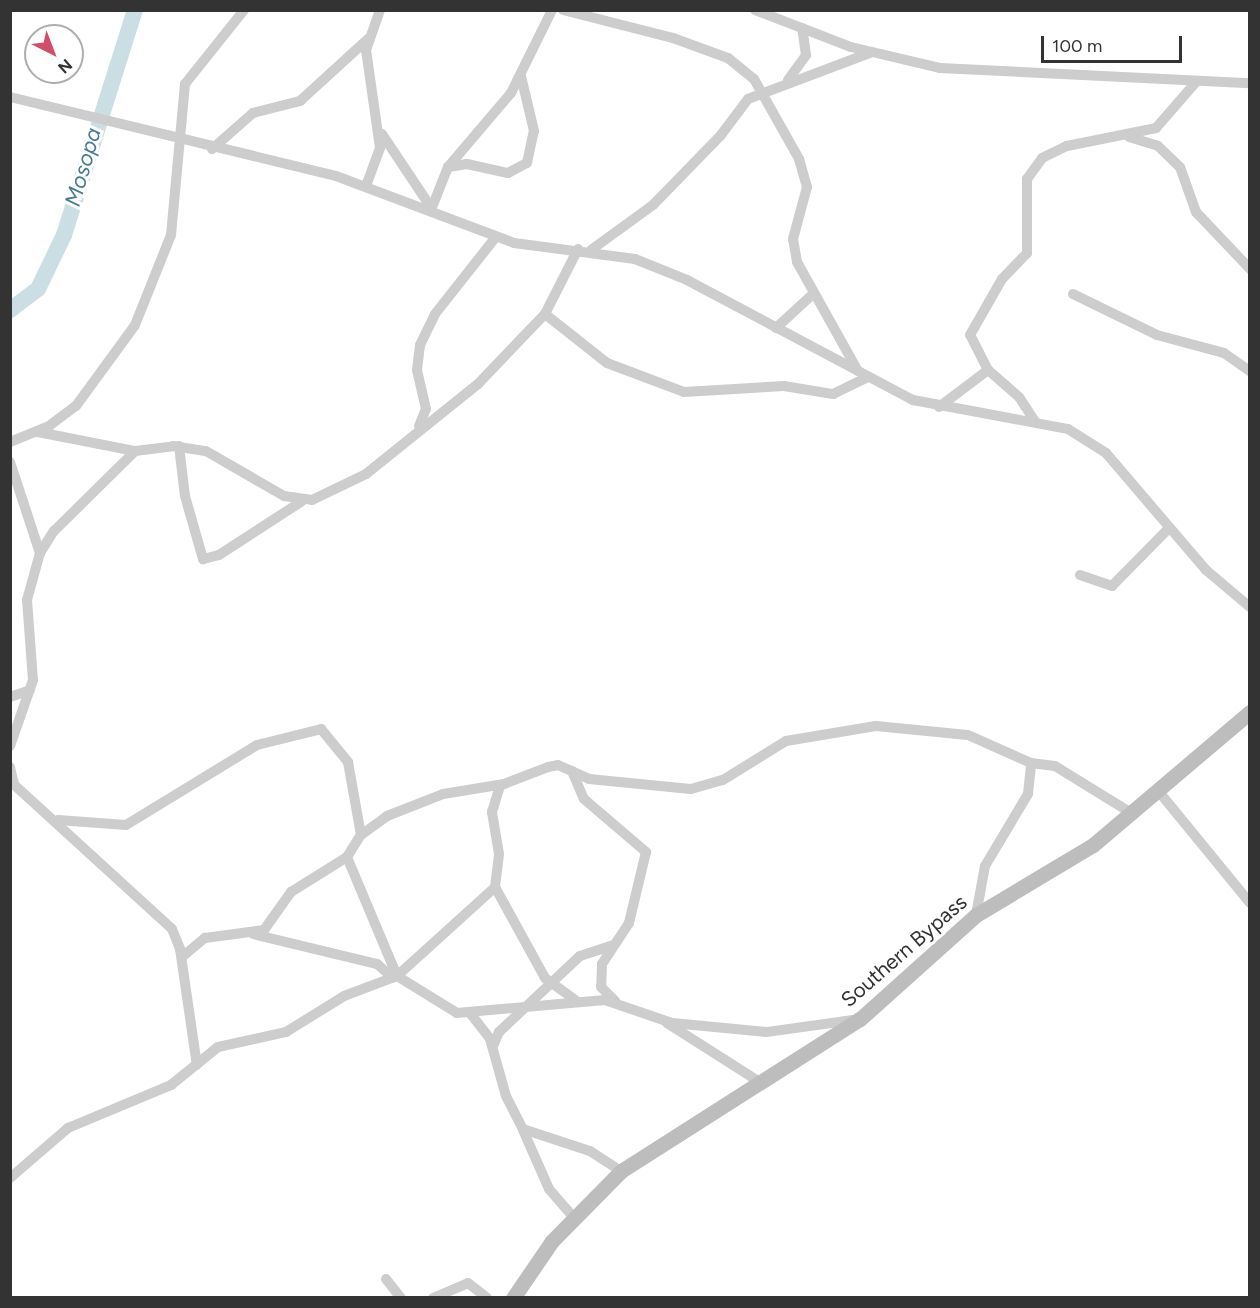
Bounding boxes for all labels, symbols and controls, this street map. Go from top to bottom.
north arrow [24,24,84,84]
scale bar [1044,24,1185,62]
text: 100 m [1052,35,1102,57]
text: N [54,55,76,77]
water label: Mosopa [59,125,107,209]
street label: Southern Bypass [836,890,972,1012]

